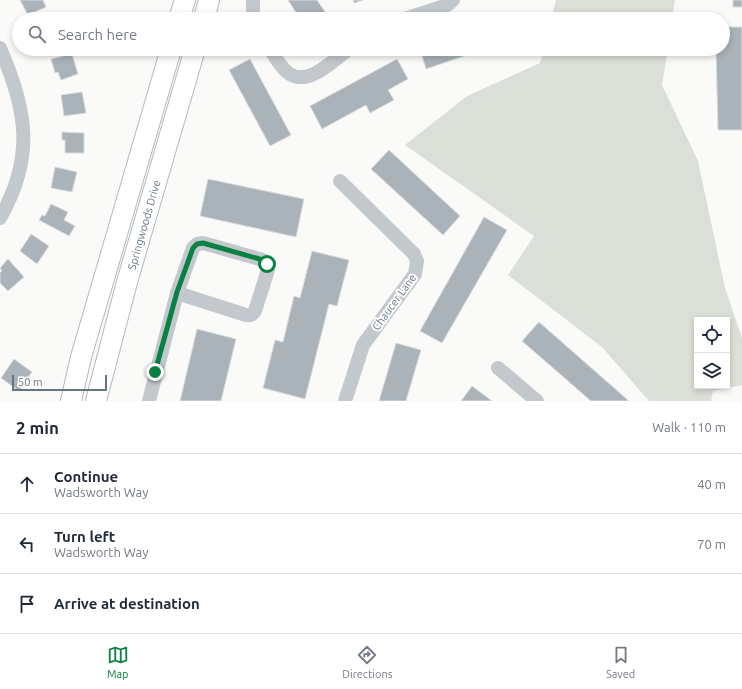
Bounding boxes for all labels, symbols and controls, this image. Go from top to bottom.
search box [12,12,730,56]
icon: search [26,23,48,45]
text: Search here [58,26,137,43]
street label: Springwoods Drive [125,179,163,271]
route start [258,255,276,273]
street label: Chaucer Lane [370,272,418,332]
map controls [694,317,730,389]
button: locate [694,317,730,353]
button: layers [694,353,730,389]
route end [146,363,164,381]
scale bar [12,373,107,392]
text: 50 m [18,376,42,388]
text: 2 min [16,418,59,437]
text: Walk · 110 m [652,420,726,434]
text: Continue [54,468,118,485]
icon: ahead [16,473,38,495]
text: 40 m [697,477,726,491]
text: Wadsworth Way [54,485,149,499]
text: Turn left [54,528,115,545]
icon: left [16,533,38,555]
text: 70 m [697,537,726,551]
text: Wadsworth Way [54,545,149,559]
icon: arrive [16,593,38,615]
text: Arrive at destination [54,595,200,612]
tab: Map [107,644,129,680]
tab: Directions [342,644,392,680]
tab: Saved [606,644,635,680]

